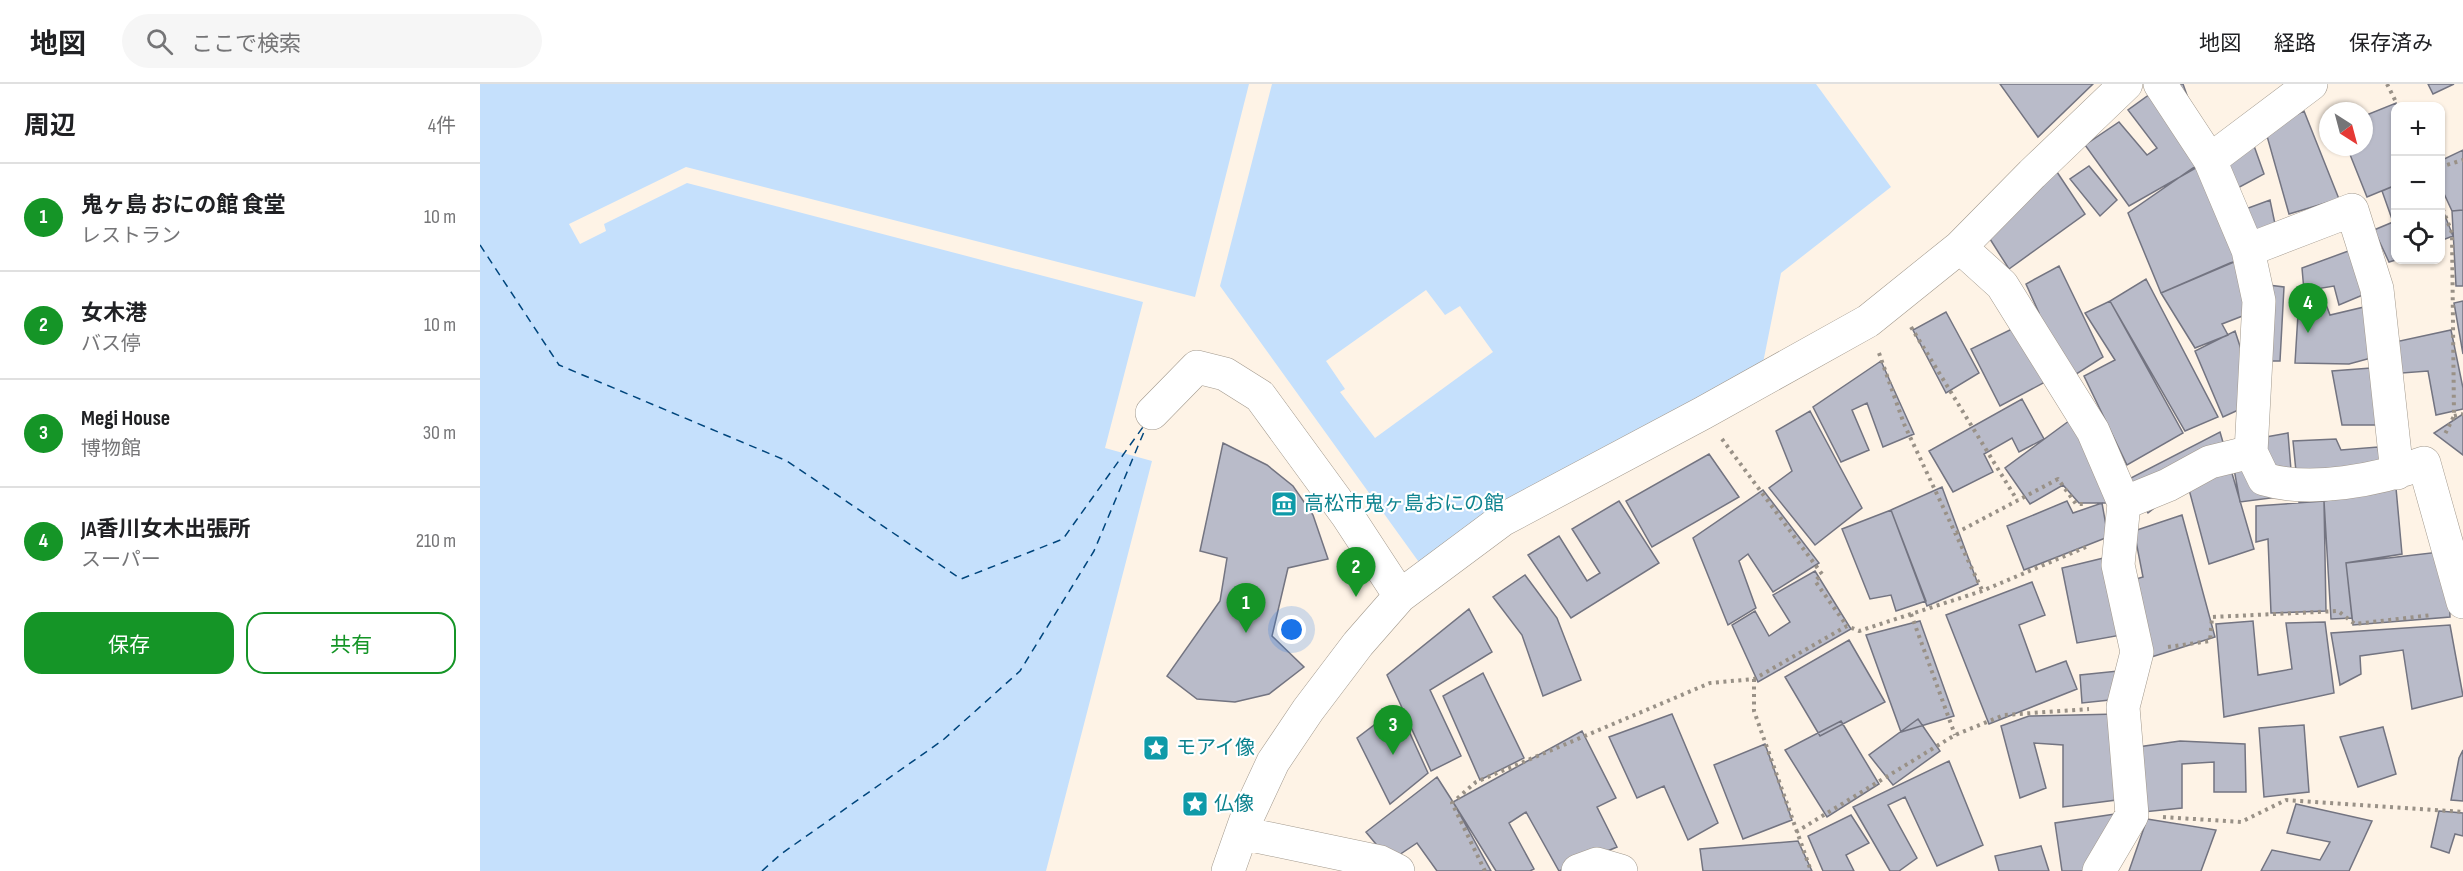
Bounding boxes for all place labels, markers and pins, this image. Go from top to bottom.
pin: 4 [2288,284,2328,333]
museum icon: 高松市鬼ヶ島おにの館 [1269,489,1299,519]
place label: 高松市鬼ヶ島おにの館 [1304,492,1504,516]
pin: 2 [1336,548,1376,597]
pin: 1 [1226,584,1266,633]
pin: 3 [1374,706,1412,755]
place icon: モアイ像 [1141,733,1171,763]
place label: モアイ像 [1176,736,1255,760]
place icon: 仏像 [1180,789,1210,819]
place label: 仏像 [1214,792,1254,816]

